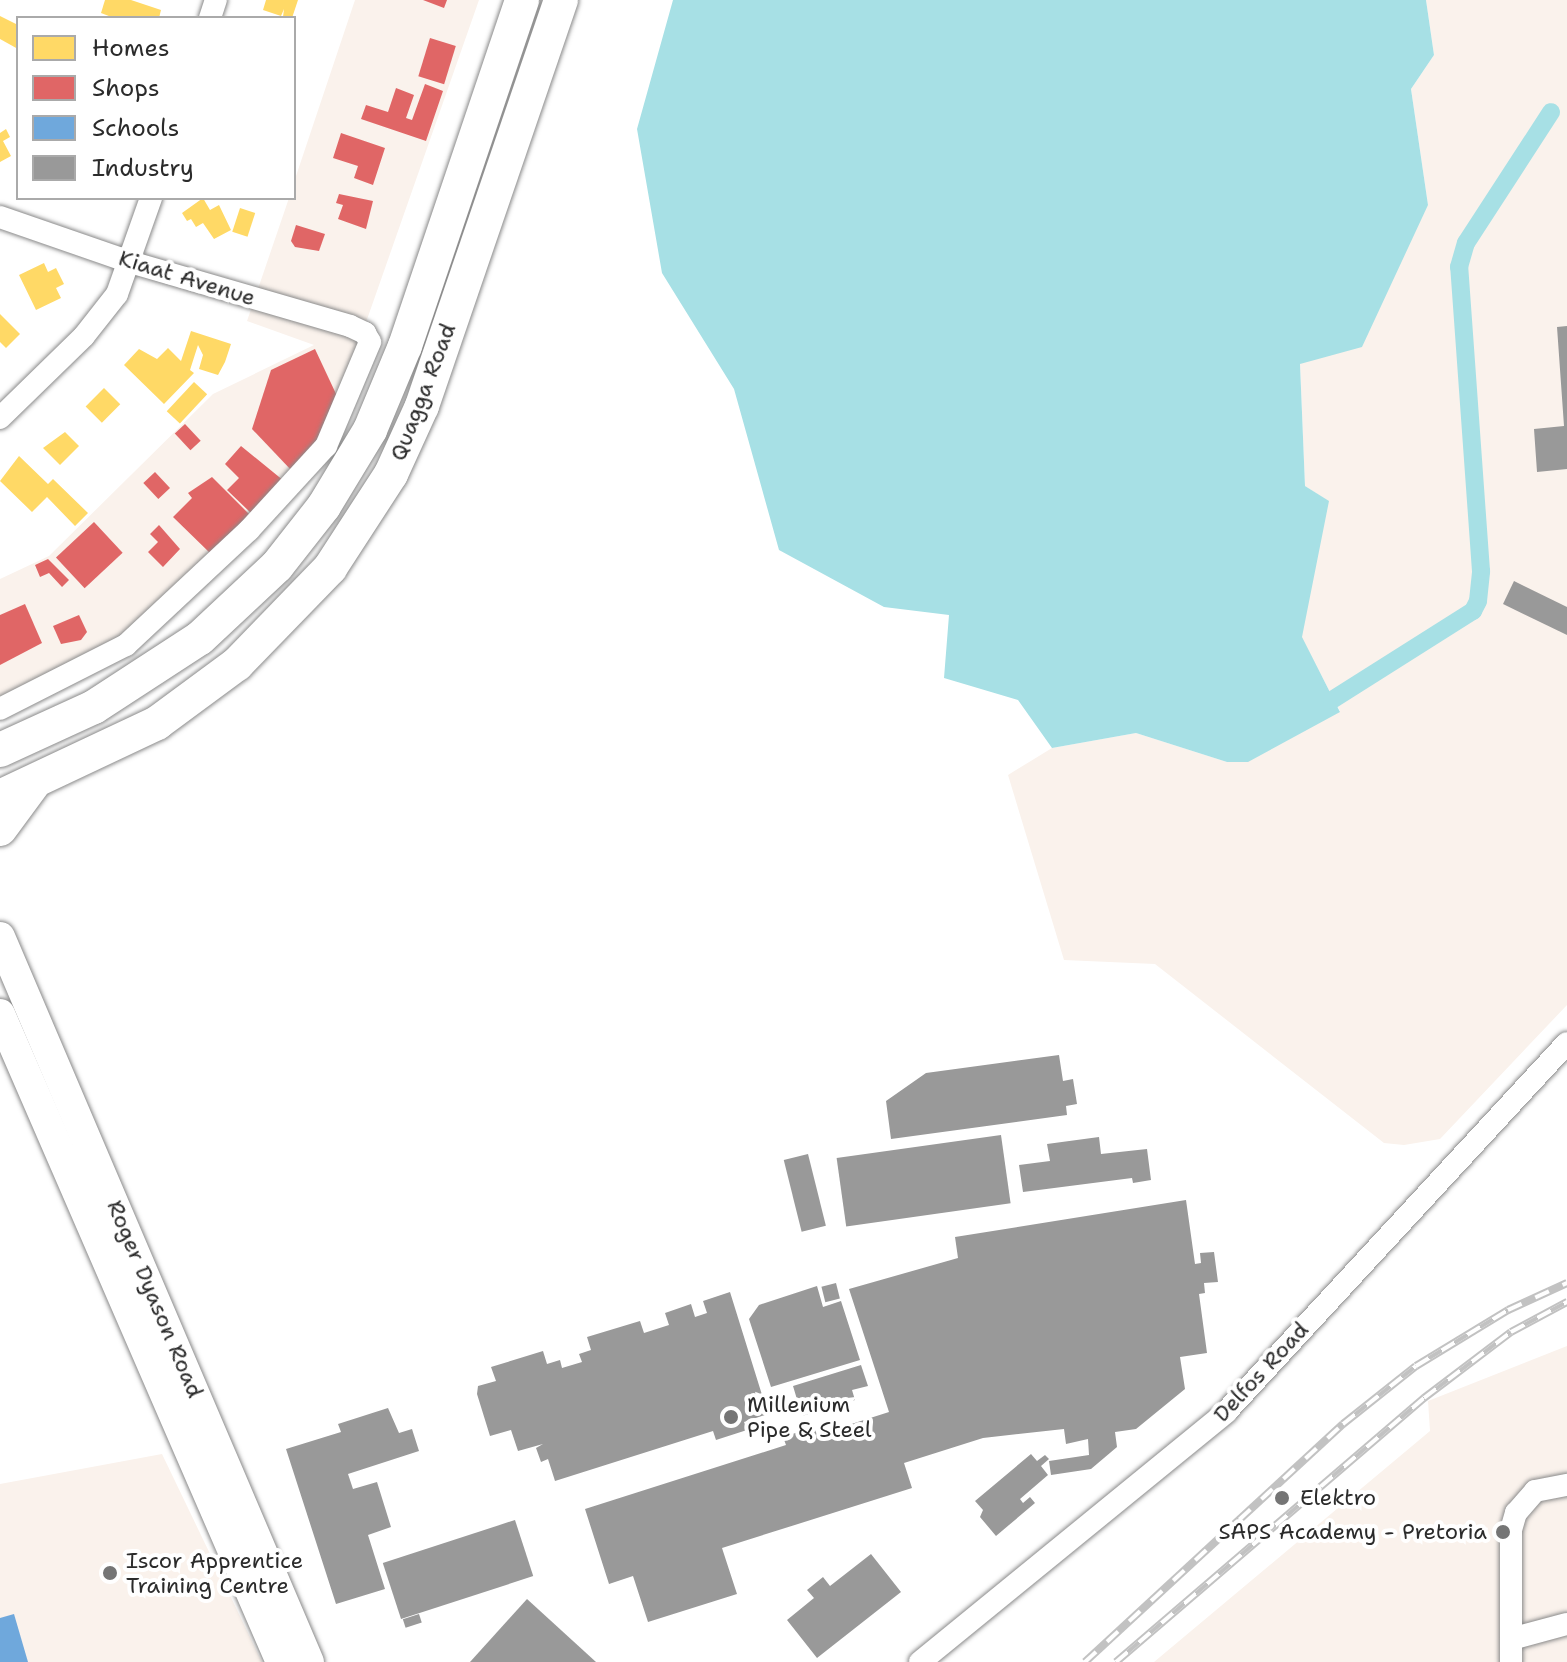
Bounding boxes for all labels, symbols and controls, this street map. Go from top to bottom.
legend [16,16,296,200]
text: Homes [92,32,170,64]
text: Shops [92,72,160,104]
text: Schools [92,112,179,144]
text: Industry [92,152,194,184]
street label: Kiaat Avenue [115,245,259,311]
street label: Quagga Road [385,320,461,464]
street label: Roger Dyason Road [101,1196,209,1402]
street label: Delfos Road [1208,1317,1314,1427]
place label: Millenium Pipe & Steel [747,1391,872,1442]
marker: Millenium Pipe & Steel [722,1408,740,1426]
place label: Elektro [1300,1485,1376,1511]
marker: Elektro [1271,1487,1293,1509]
place label: SAPS Academy - Pretoria [1218,1519,1487,1545]
marker: SAPS Academy - Pretoria [1494,1523,1512,1541]
place label: Iscor Apprentice Training Centre [126,1547,303,1598]
marker: Iscor Apprentice Training Centre [101,1564,119,1582]

